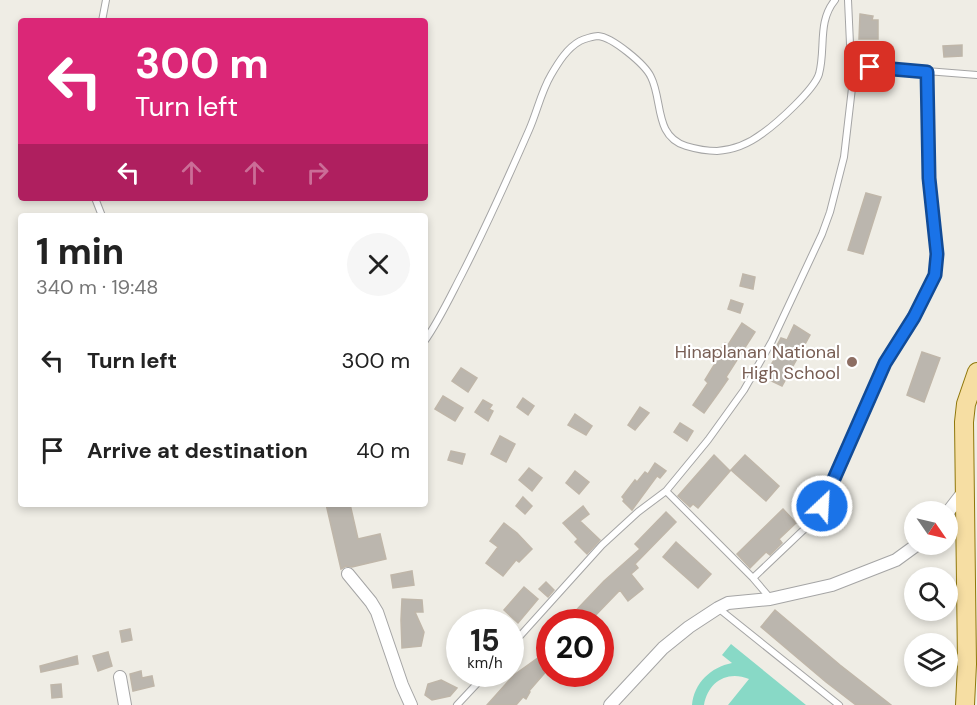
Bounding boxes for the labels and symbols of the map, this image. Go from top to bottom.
pin [844,41,895,92]
place label: Hinaplanan National High School [675,340,840,385]
marker: Hinaplanan National High School [845,355,859,369]
position arrow [790,474,854,538]
north arrow [904,501,958,555]
speed limit sign: 20 [536,609,614,687]

